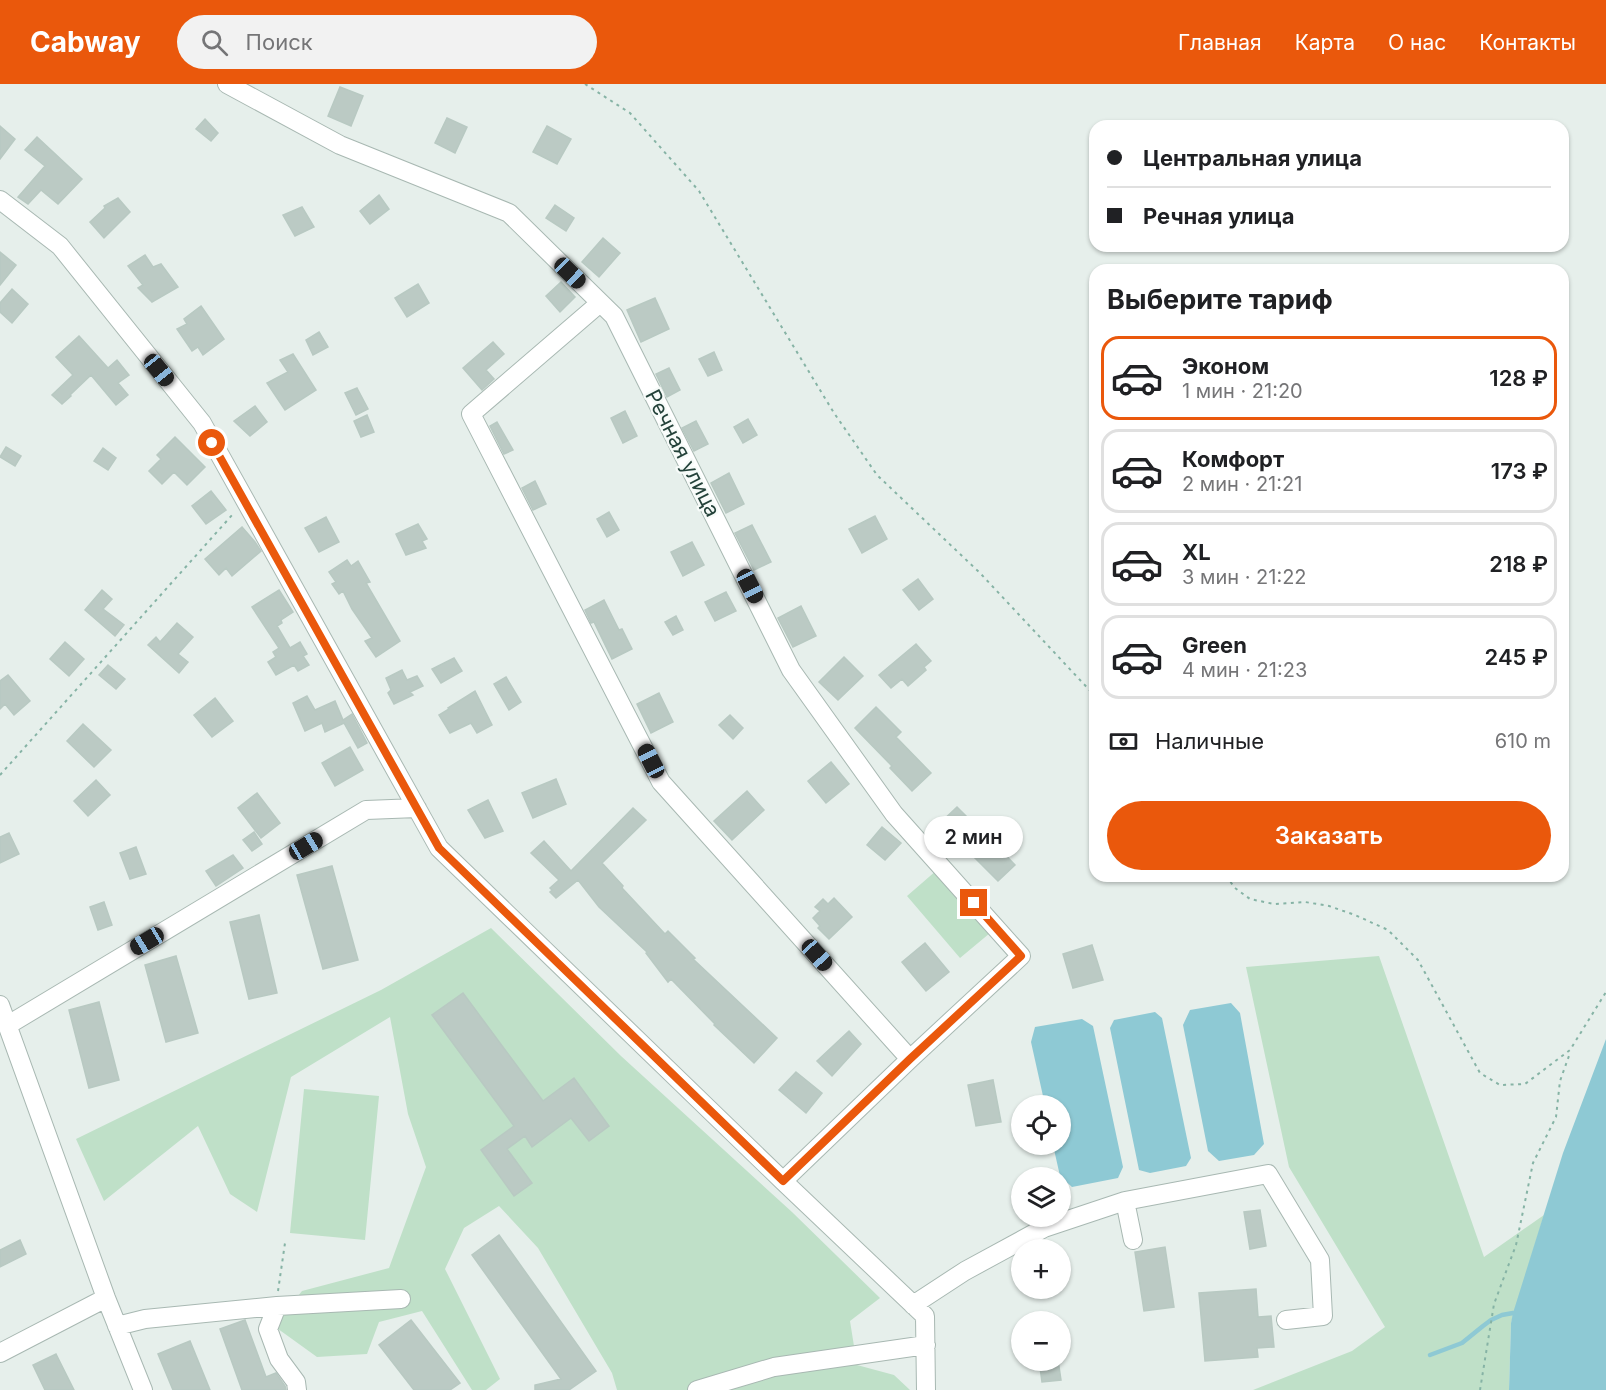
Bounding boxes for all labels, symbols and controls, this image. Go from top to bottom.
search box [177,15,597,69]
text: Cabway [30,25,141,59]
icon: search [198,26,231,59]
text: Поиск [246,29,313,55]
text: Главная [1178,30,1262,55]
text: Карта [1295,30,1355,55]
text: О нас [1388,30,1446,55]
text: Контакты [1479,30,1576,55]
text: Центральная улица [1143,145,1362,171]
text: Речная улица [1143,203,1294,229]
car [551,254,589,292]
text: Выберите тариф [1107,283,1333,316]
car [141,350,177,390]
icon: car [1110,351,1164,405]
text: Эконом [1182,353,1269,379]
text: 128 ₽ [1489,365,1548,391]
text: 1 мин · 21:20 [1182,379,1303,403]
street label: Речная улица [640,385,726,521]
route start [198,429,225,456]
icon: car [1110,444,1164,498]
text: Комфорт [1182,446,1284,472]
text: 173 ₽ [1491,458,1548,484]
text: 2 мин · 21:21 [1182,472,1302,496]
icon: car [1110,537,1164,591]
text: XL [1182,539,1211,565]
text: 218 ₽ [1489,551,1548,577]
text: 3 мин · 21:22 [1182,565,1307,589]
car [734,566,766,606]
icon: car [1110,630,1164,684]
text: Green [1182,632,1247,658]
text: 245 ₽ [1485,644,1548,670]
text: 4 мин · 21:23 [1182,658,1307,682]
icon: cash [1107,725,1140,758]
text: Наличные [1155,728,1264,754]
text: 610 m [1495,729,1551,753]
car [635,741,667,781]
button: Заказать [1107,801,1551,870]
callout: 2 мин [924,816,1024,858]
text: 2 мин [945,825,1002,849]
car [286,829,326,863]
route end [960,889,987,916]
car [127,924,167,958]
car [798,936,836,974]
map controls [1011,1095,1071,1371]
button: locate [1011,1095,1071,1155]
button: layers [1011,1167,1071,1227]
button: + [1011,1239,1071,1299]
button: − [1011,1311,1071,1371]

